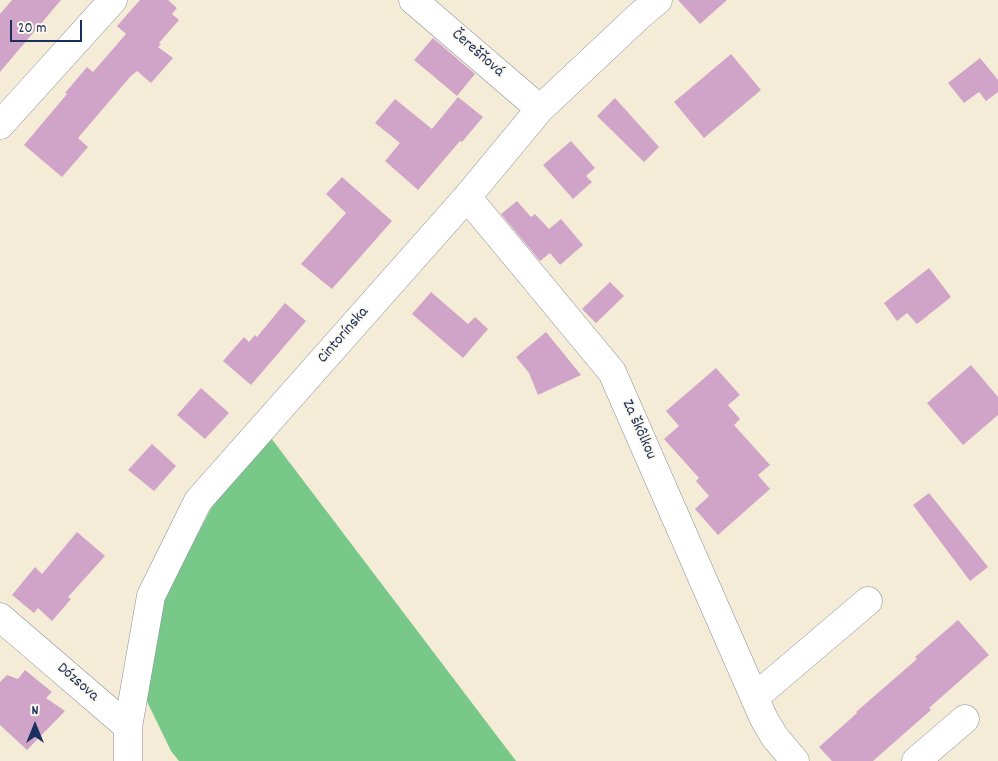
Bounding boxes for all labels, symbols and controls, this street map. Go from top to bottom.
scale bar [12,10,85,42]
text: 20 m [18,18,46,40]
street label: Čerešňová [447,26,507,82]
street label: Cintorínska [314,304,374,368]
street label: Za škôlkou [616,397,660,463]
street label: Dózsova [52,660,102,706]
north arrow [10,701,60,751]
text: N [32,701,38,721]

